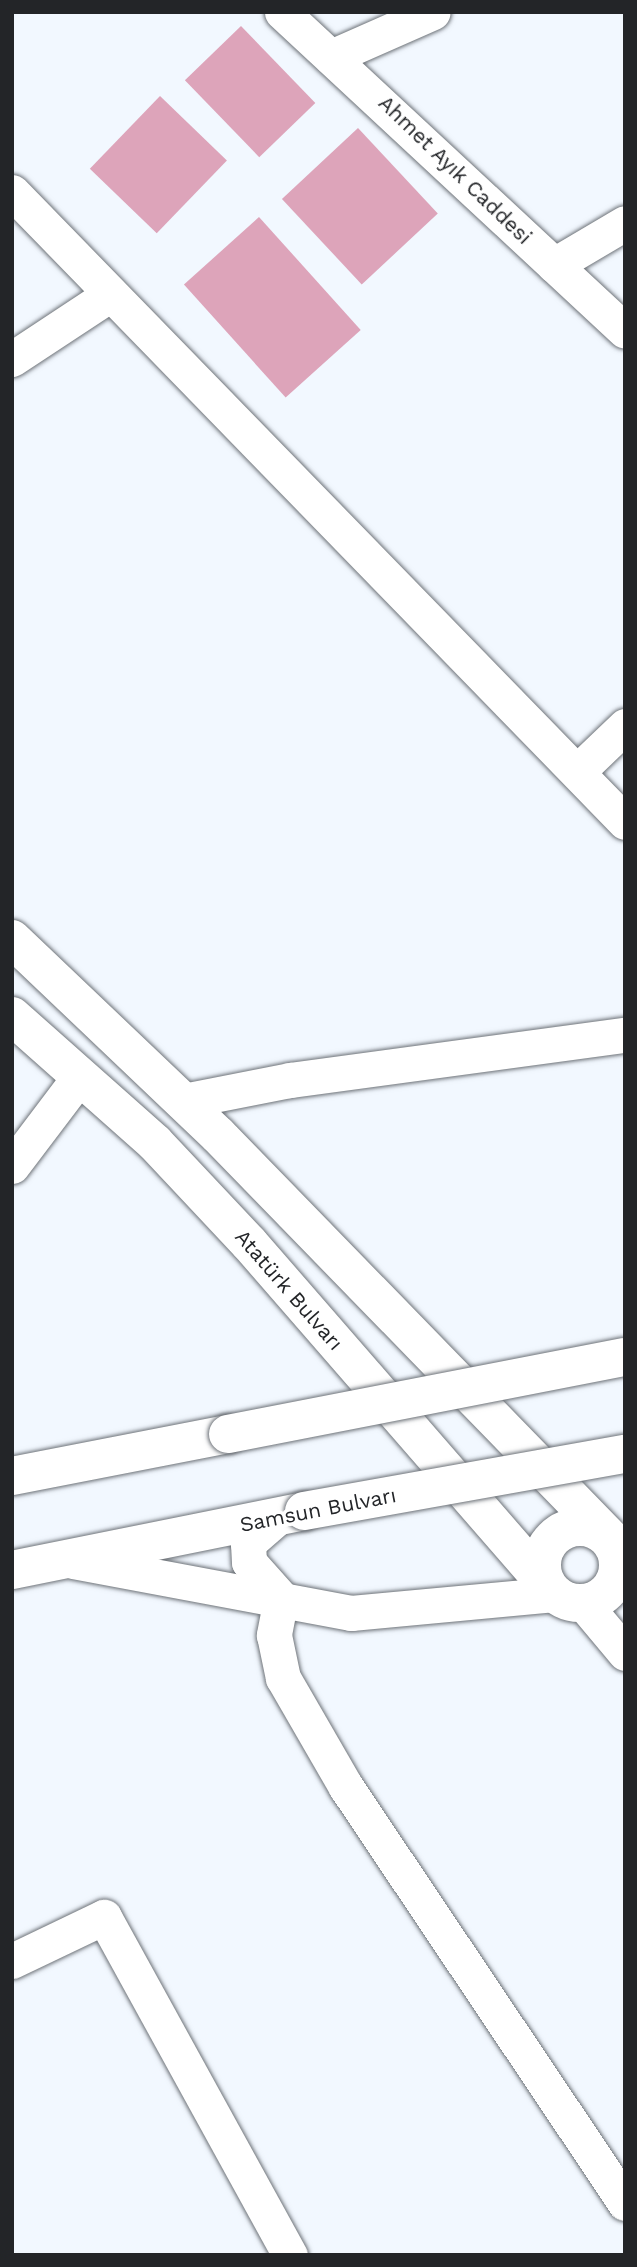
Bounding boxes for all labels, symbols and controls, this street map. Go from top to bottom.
street label: Ahmet Ayık Caddesi [373,90,537,250]
street label: Atatürk Bulvarı [230,1224,348,1356]
street label: Samsun Bulvarı [238,1482,398,1538]

